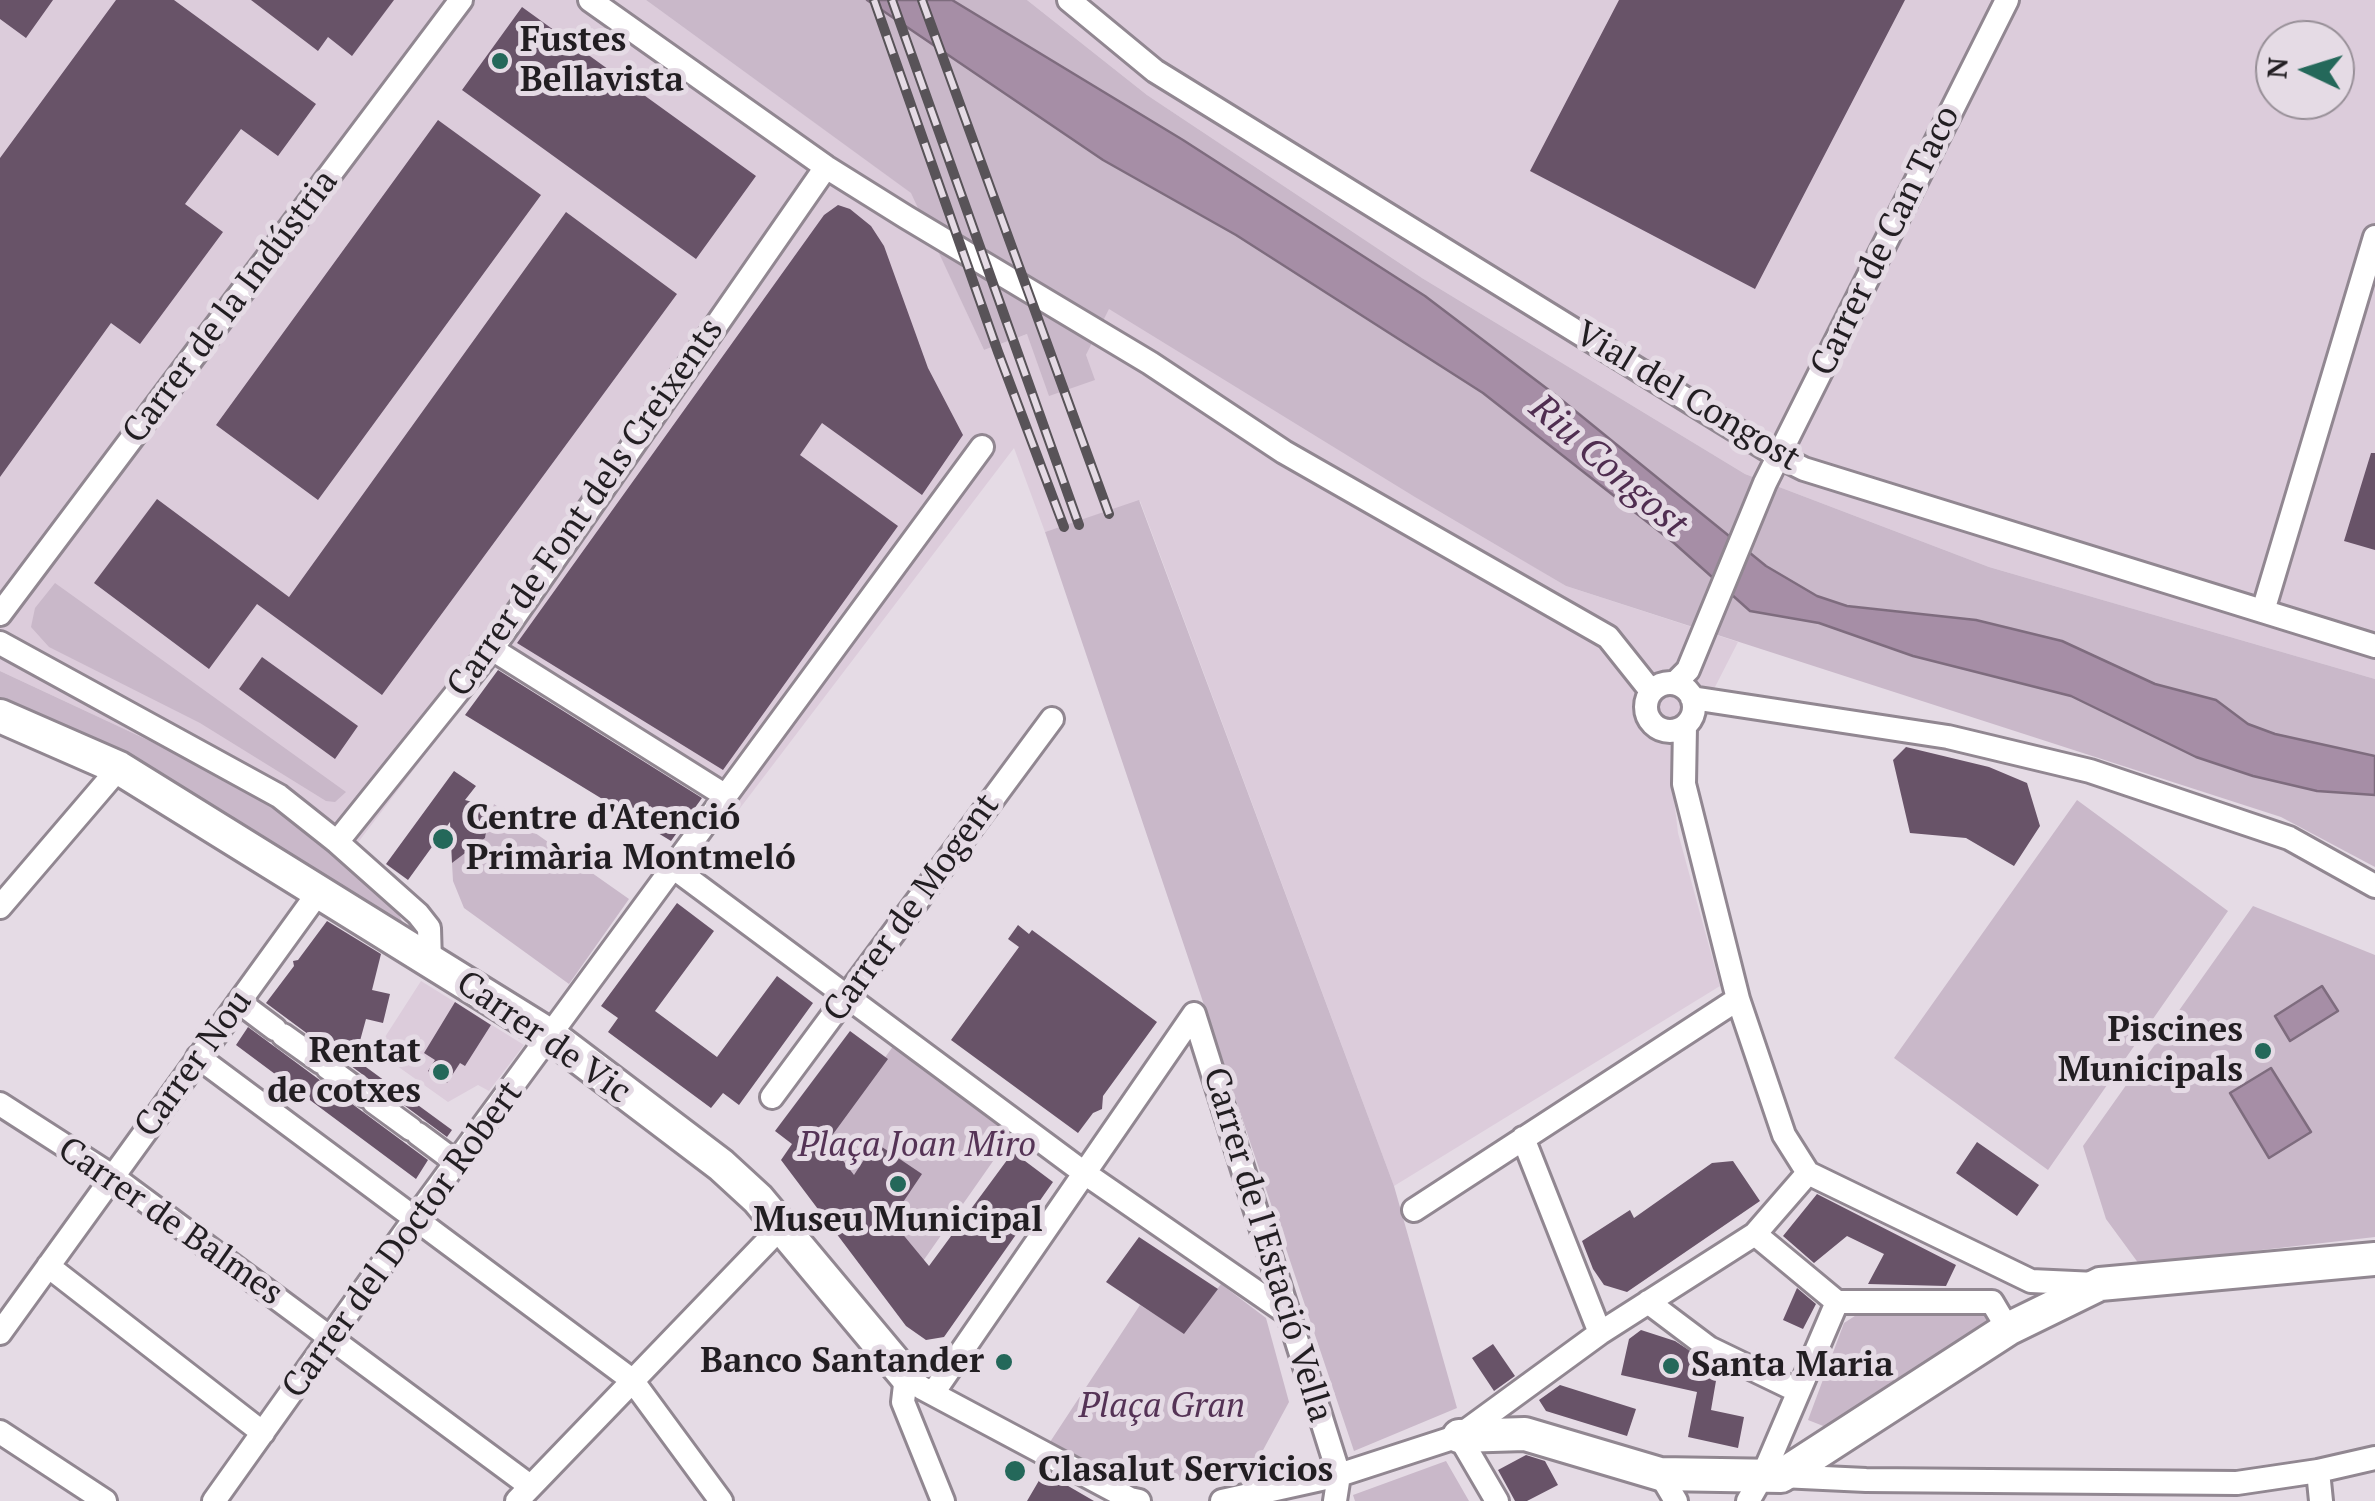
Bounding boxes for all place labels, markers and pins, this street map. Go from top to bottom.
place label: Fustes Bellavista [520,20,684,102]
marker: Fustes Bellavista [489,50,511,72]
place label: Centre d'Atenció Primària Montmeló [466,798,796,880]
marker: Centre d'Atenció Primària Montmeló [430,826,456,852]
place label: Piscines Municipals [2058,1010,2243,1092]
place label: Rentat de cotxes [267,1031,421,1113]
marker: Piscines Municipals [2252,1040,2274,1062]
marker: Rentat de cotxes [430,1061,452,1083]
marker: Museu Municipal [887,1173,909,1195]
place label: Museu Municipal [753,1200,1043,1242]
place label: Banco Santander [700,1341,984,1383]
place label: Santa Maria [1691,1345,1894,1387]
marker: Banco Santander [993,1351,1015,1373]
marker: Santa Maria [1660,1355,1682,1377]
place label: Clasalut Servicios [1038,1450,1333,1492]
marker: Clasalut Servicios [1002,1458,1028,1484]

